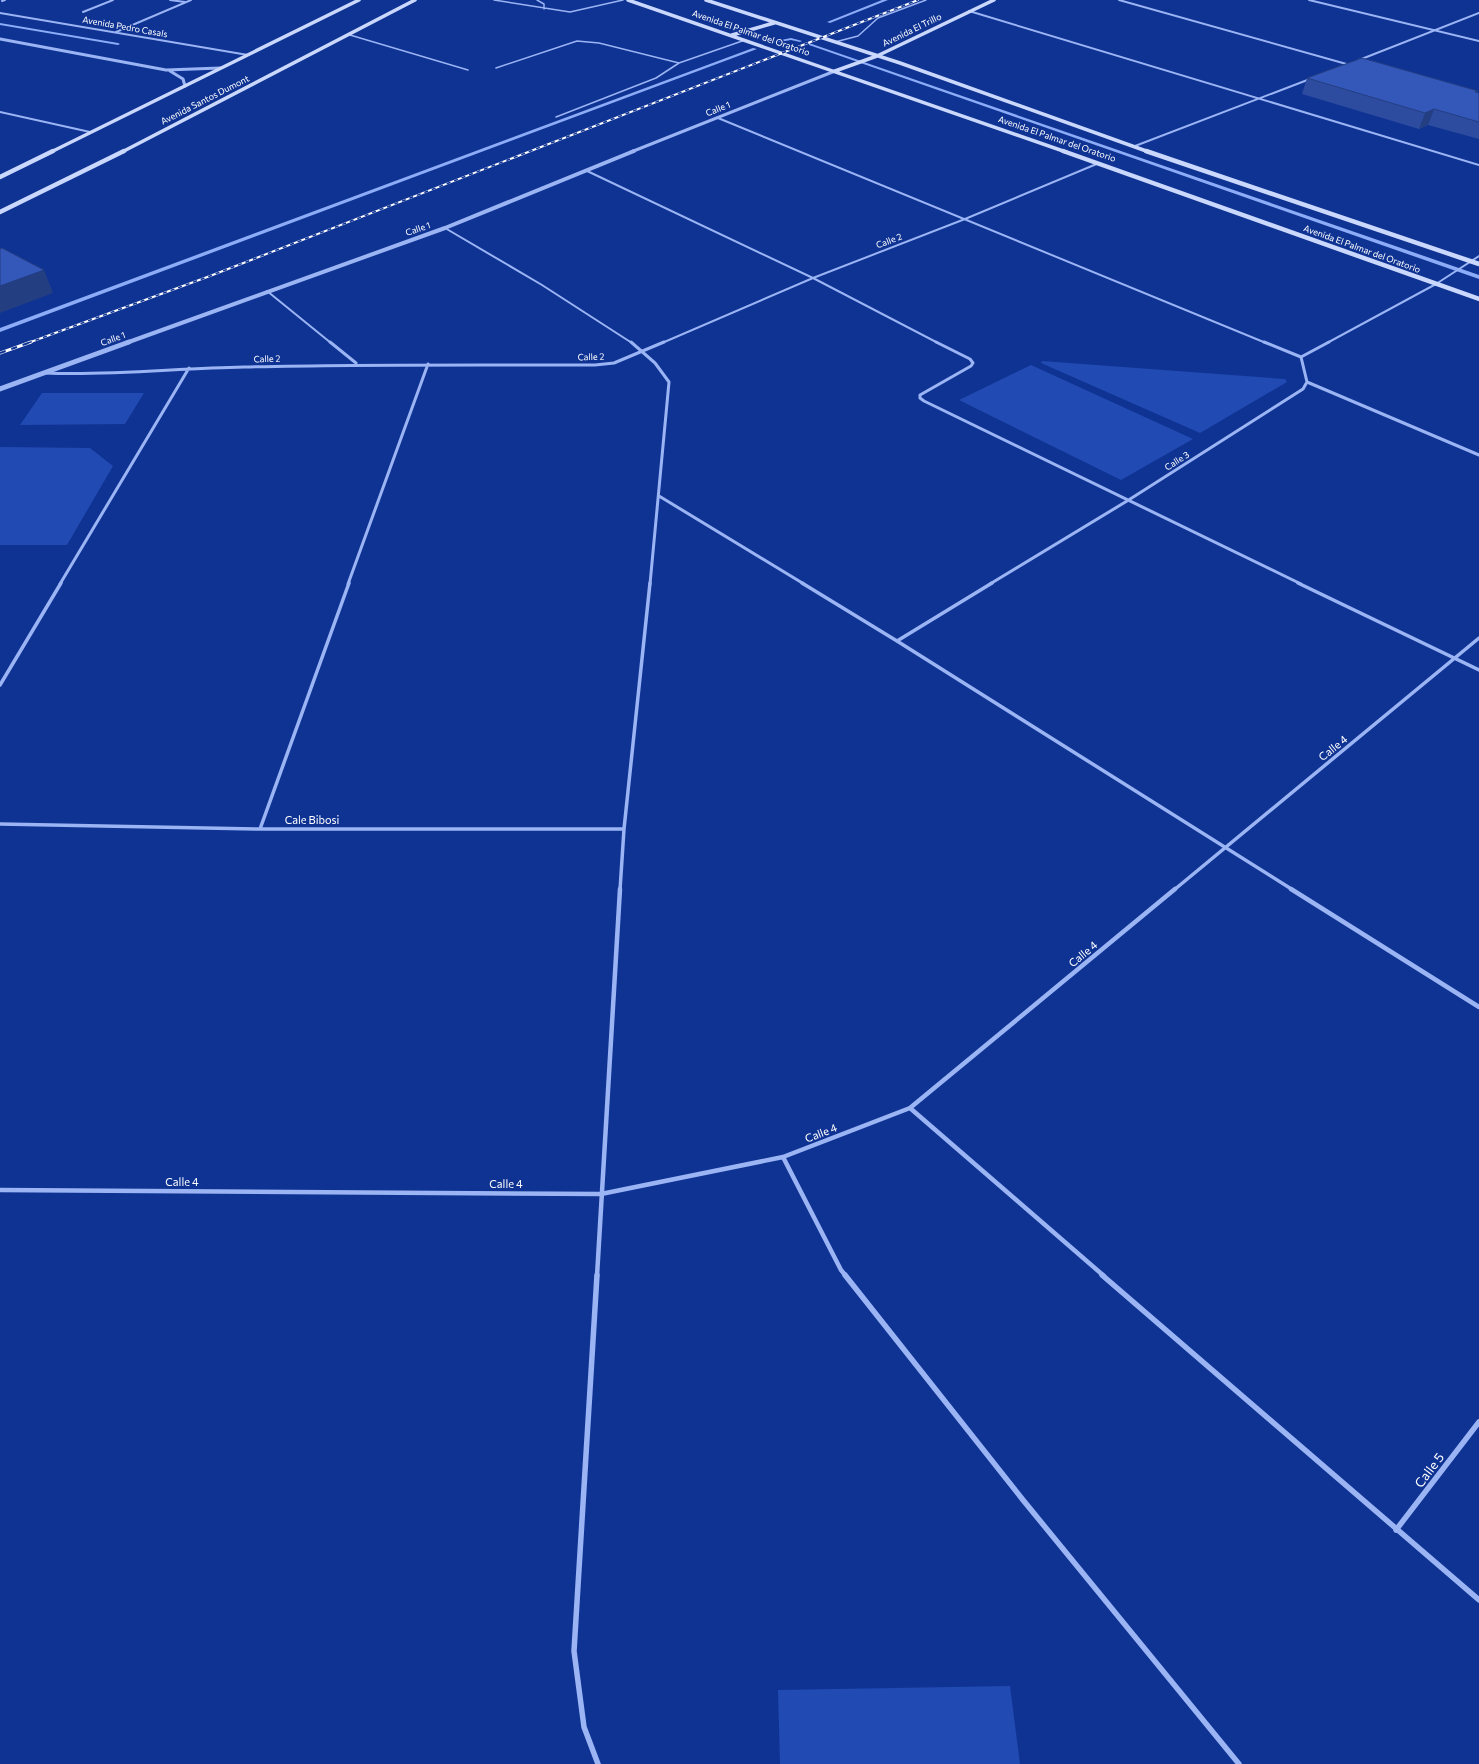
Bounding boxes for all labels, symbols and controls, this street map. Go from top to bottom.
street label: Avenida El Palmar del Oratorio [691,7,812,58]
street label: Avenida El Trillo [880,10,943,49]
street label: Avenida Pedro Casals [82,14,168,39]
street label: Avenida Santos Dumont [159,72,251,127]
street label: Calle 1 [704,99,732,118]
street label: Avenida El Palmar del Oratorio [997,113,1118,164]
street label: Calle 1 [404,219,432,238]
street label: Avenida El Palmar del Oratorio [1302,222,1422,275]
street label: Calle 2 [874,231,903,250]
street label: Calle 1 [99,329,127,348]
street label: Calle 2 [577,351,605,362]
street label: Calle 2 [253,353,281,364]
street label: Calle 3 [1162,449,1191,473]
street label: Calle 4 [1316,732,1350,763]
street label: Cale Bibosi [285,813,340,826]
street label: Calle 4 [1066,938,1100,969]
street label: Calle 4 [803,1120,839,1145]
street label: Calle 4 [165,1175,199,1188]
street label: Calle 4 [489,1177,523,1190]
street label: Calle 5 [1411,1450,1447,1490]

